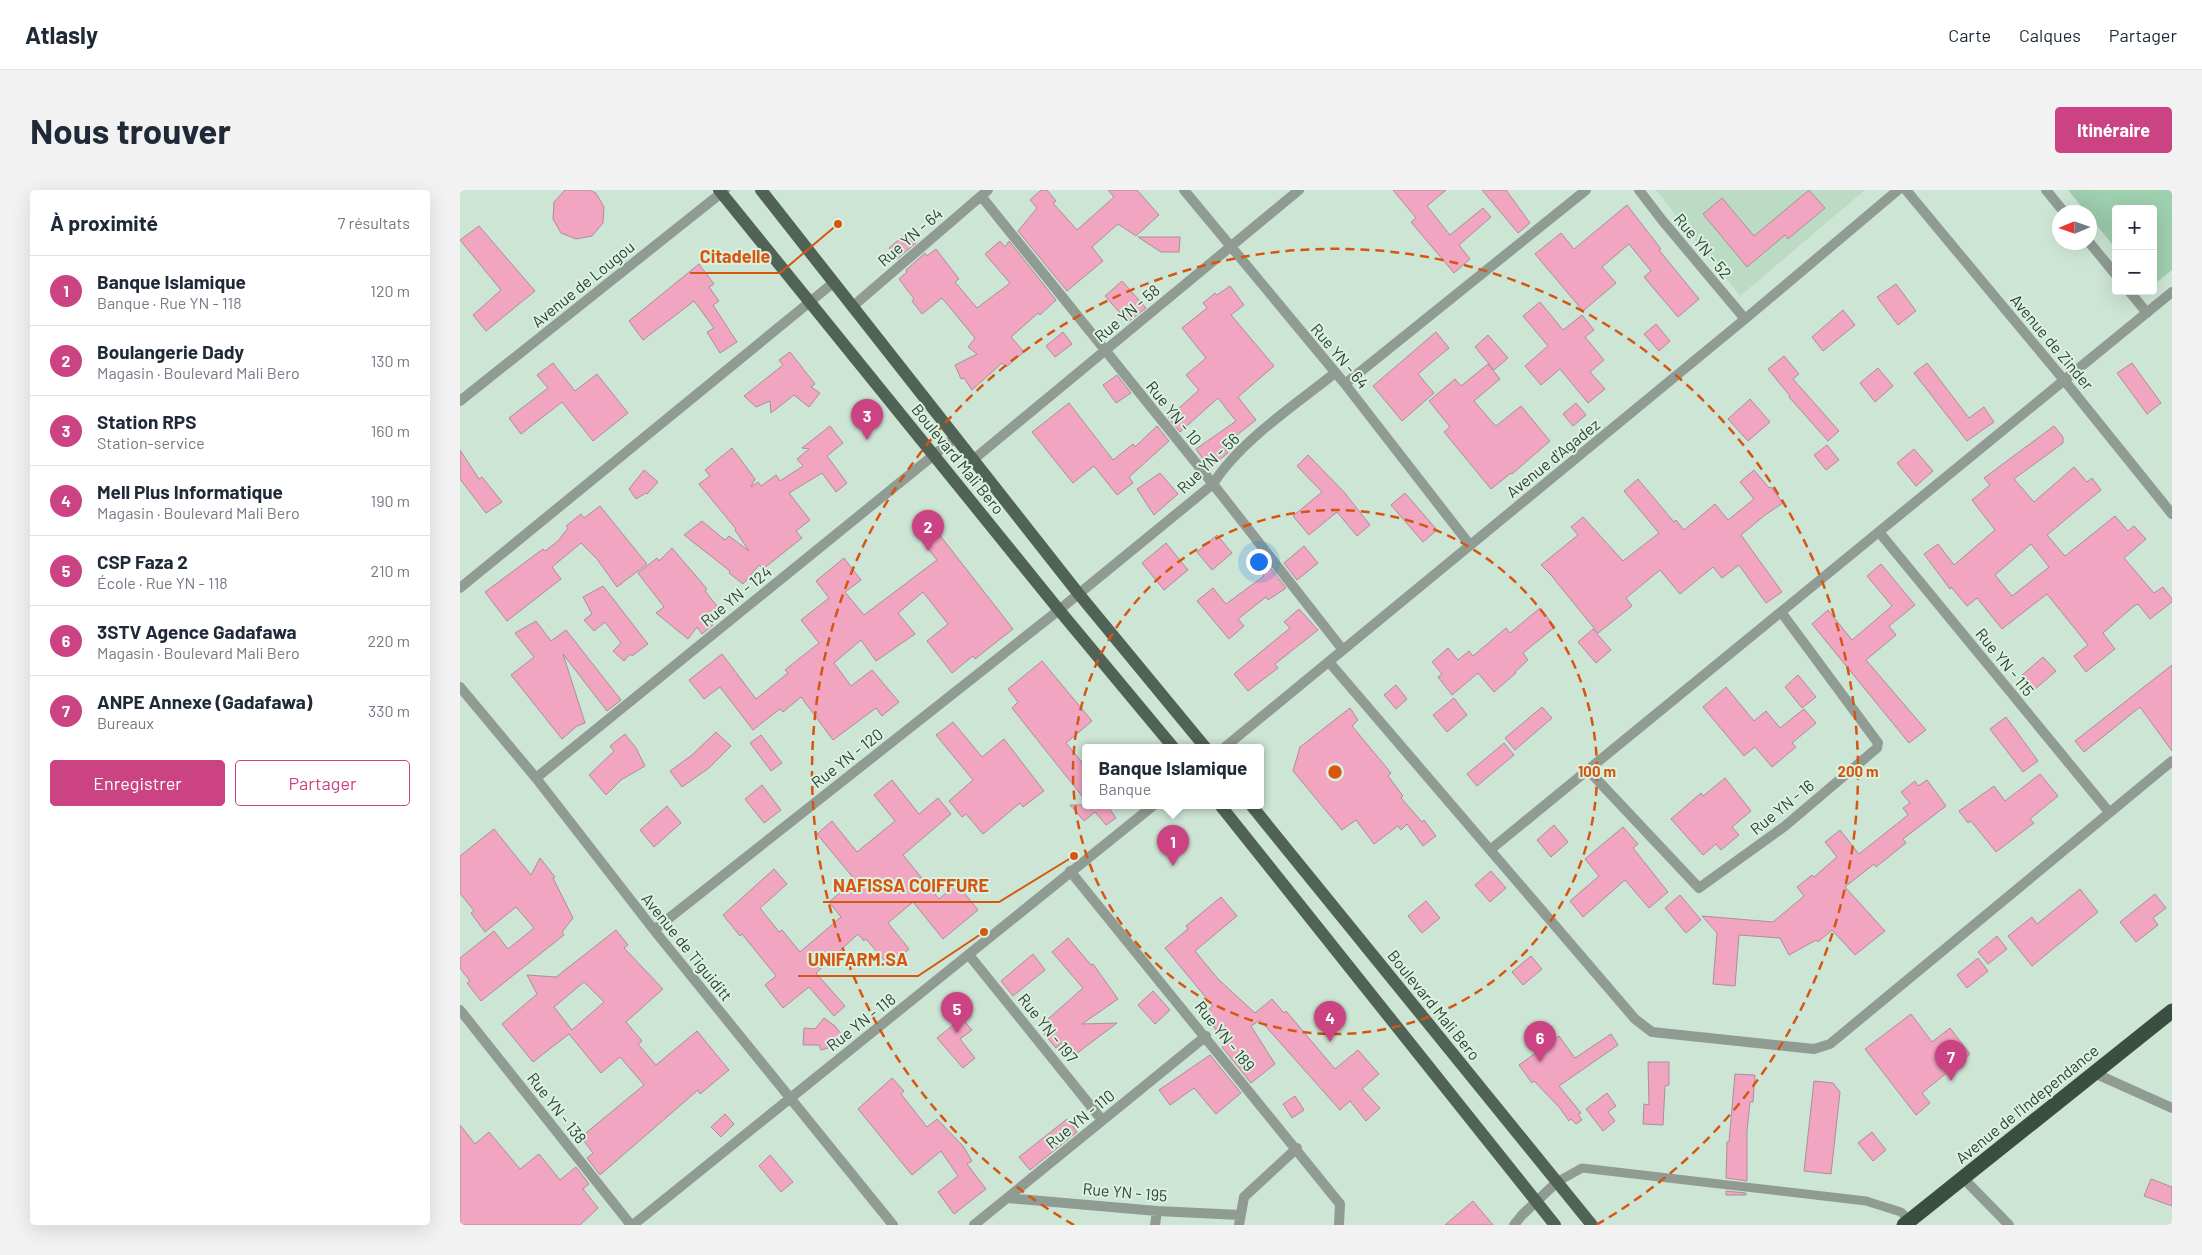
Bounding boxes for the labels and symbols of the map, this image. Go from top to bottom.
street label: Rue YN - 64 [873,203,946,270]
north arrow [2052,205,2097,250]
street label: Rue YN - 52 [1671,209,1736,282]
street label: Avenue de Lougou [527,236,638,331]
callout: Citadelle [690,240,780,273]
text: Citadelle [700,245,770,267]
street label: Rue YN - 58 [1090,280,1163,345]
street label: Avenue de Zinder [2007,290,2098,393]
street label: Rue YN - 64 [1308,319,1373,392]
street label: Rue YN - 10 [1143,377,1206,449]
pin: 3 [851,399,883,440]
street label: Boulevard Mali Bero [908,400,1009,518]
street label: Avenue d'Agadez [1502,414,1603,501]
street label: Rue YN - 56 [1173,428,1243,497]
pin: 2 [912,510,944,551]
your location [1246,549,1272,575]
street label: Rue YN - 124 [696,561,775,630]
street label: Rue YN - 115 [1972,624,2039,700]
street label: Rue YN - 120 [807,724,886,791]
text: 100 m [1578,762,1616,780]
text: 200 m [1837,762,1879,780]
centre of rings [1326,763,1344,781]
street label: Rue YN - 16 [1746,775,1817,838]
pin: 1 [1157,825,1189,866]
callout: NAFISSA COIFFURE [823,869,999,902]
text: NAFISSA COIFFURE [833,874,989,896]
street label: Avenue de Tiguiditt [638,889,737,1004]
callout: UNIFARM.SA [798,943,918,976]
street label: Boulevard Mali Bero [1384,946,1485,1064]
text: UNIFARM.SA [808,948,908,970]
street label: Rue YN - 118 [823,989,899,1054]
street label: Rue YN - 197 [1015,989,1082,1067]
pin: 5 [941,992,973,1033]
street label: Rue YN - 189 [1191,997,1259,1075]
pin: 4 [1314,1001,1346,1042]
pin: 6 [1524,1021,1556,1062]
pin: 7 [1935,1040,1967,1081]
street label: Avenue de l'Independance [1951,1040,2102,1167]
street label: Rue YN - 138 [524,1068,591,1147]
street label: Rue YN - 110 [1042,1085,1118,1152]
street label: Rue YN - 195 [1082,1178,1168,1205]

